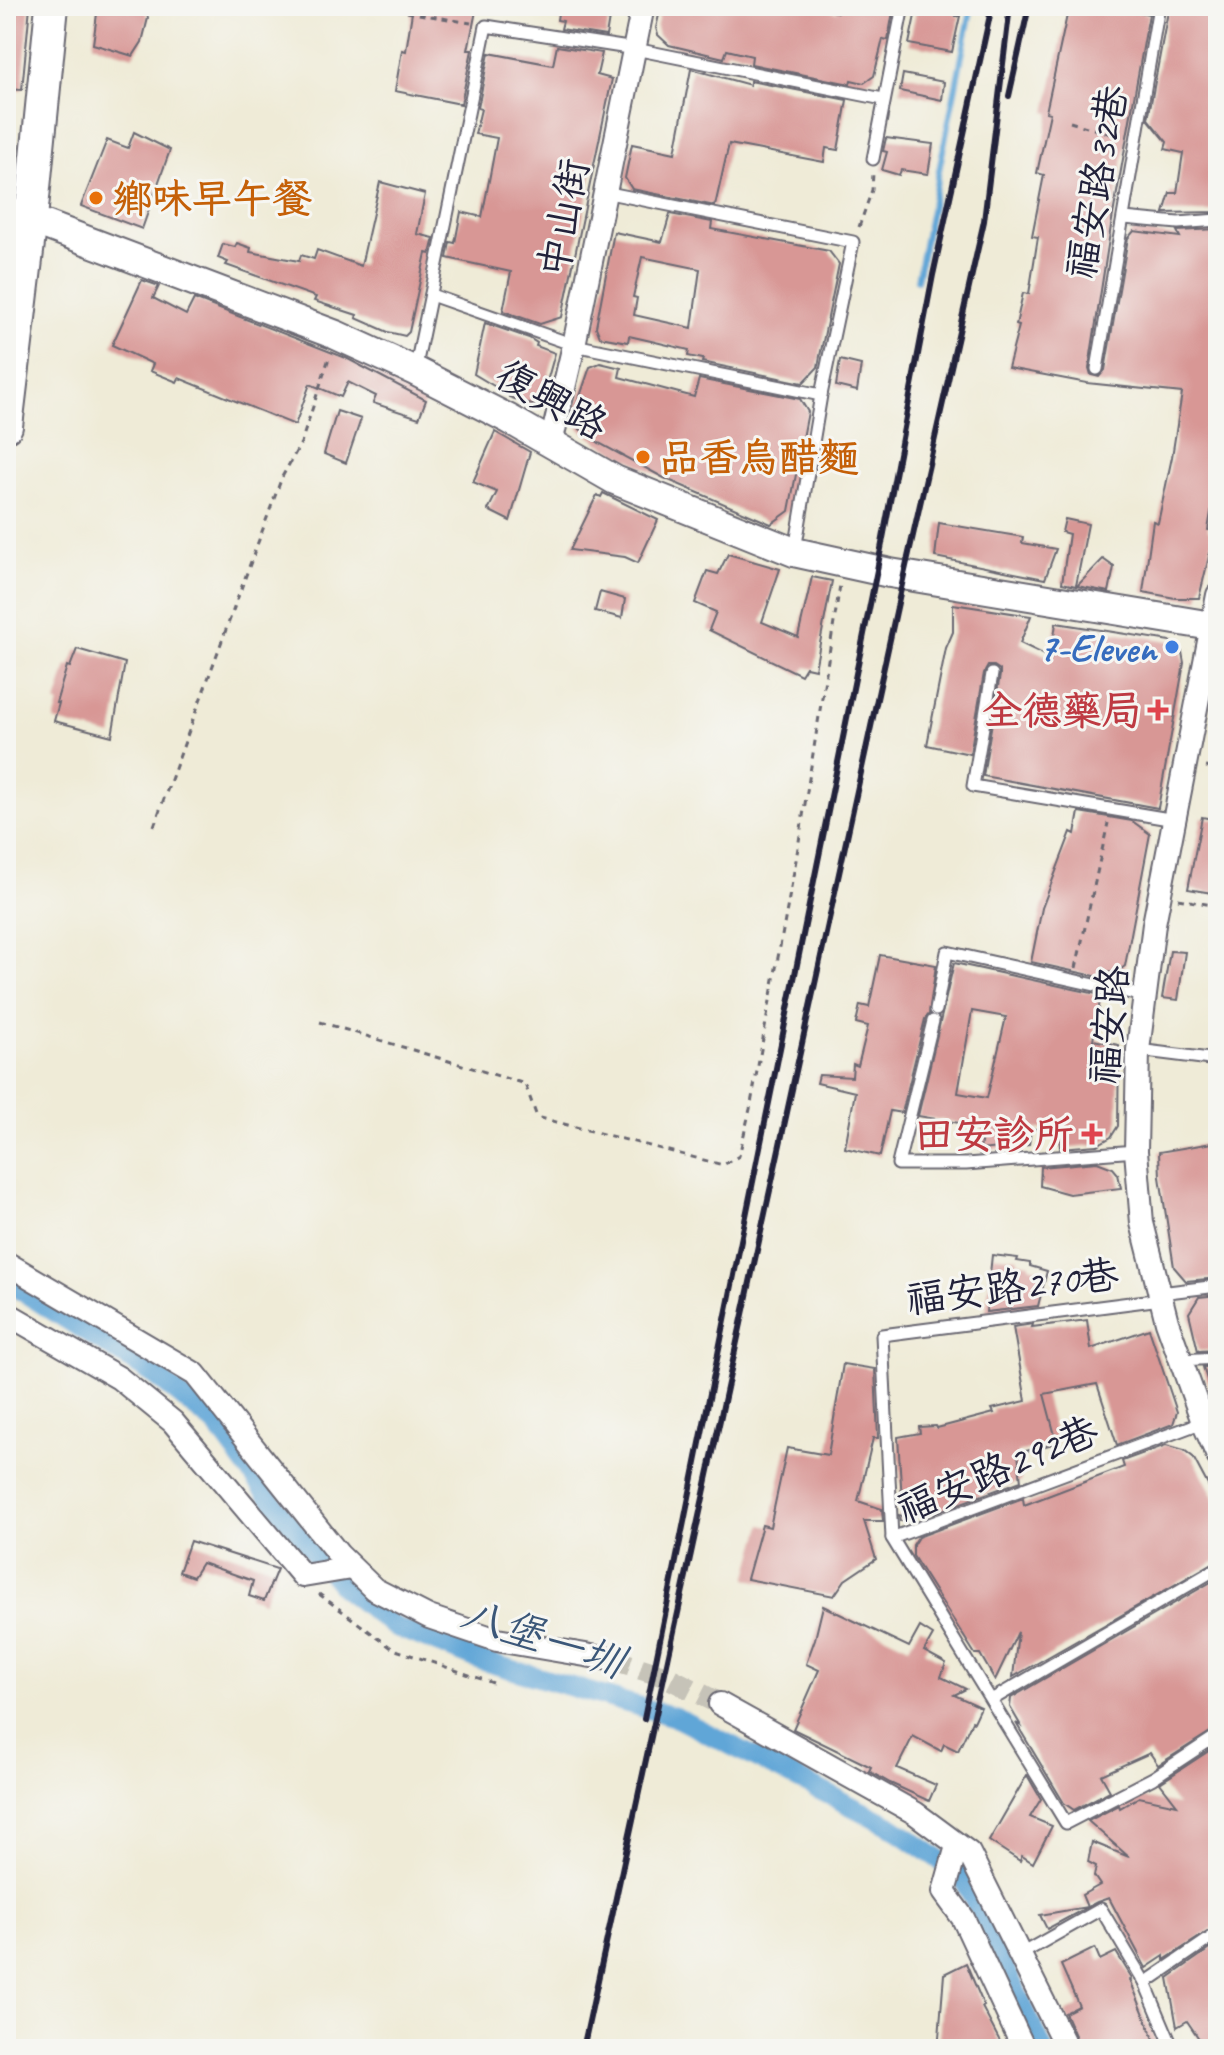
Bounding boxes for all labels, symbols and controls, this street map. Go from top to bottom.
street label: 福安路32巷 [1055,81,1139,283]
street label: 中山街 [528,155,600,282]
place label: 鄉味早午餐 [112,174,312,224]
marker: 鄉味早午餐 [87,189,105,207]
street label: 復興路 [487,349,616,451]
place label: 品香烏醋麵 [659,433,859,483]
marker: 品香烏醋麵 [634,448,652,466]
place label: 7-Eleven [1038,623,1159,673]
marker: 7-Eleven [1163,638,1181,656]
place label: 全德藥局 [982,686,1142,736]
marker: 全德藥局 [1149,701,1167,719]
street label: 福安路 [1079,963,1139,1087]
place label: 田安診所 [914,1110,1074,1160]
marker: 田安診所 [1081,1123,1103,1145]
street label: 福安路270巷 [903,1249,1121,1325]
street label: 福安路292巷 [889,1405,1106,1535]
water label: 八堡一圳 [454,1587,634,1691]

